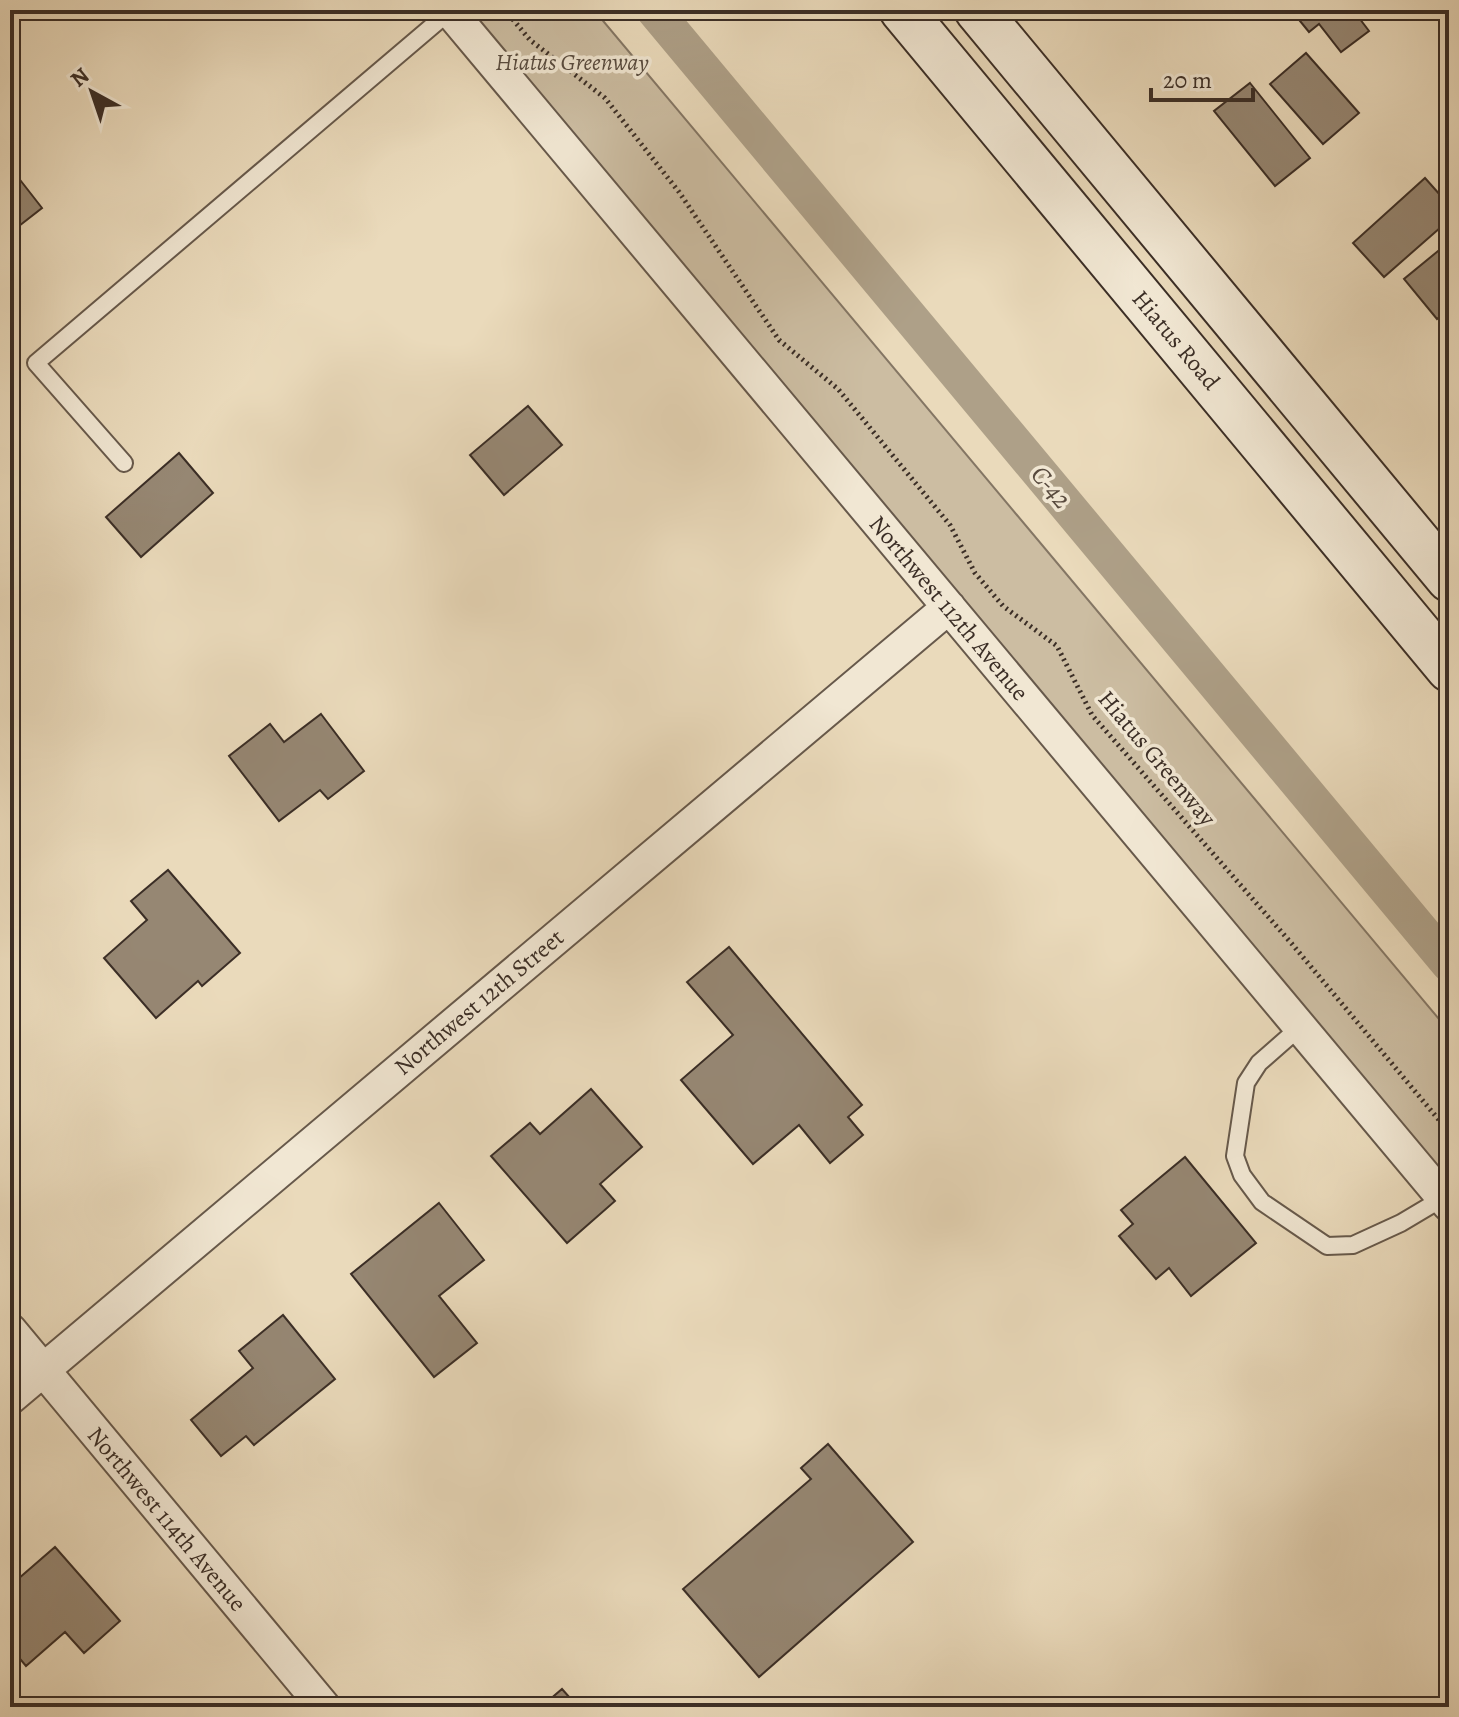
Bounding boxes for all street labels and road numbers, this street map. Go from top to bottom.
street label: Hiatus Road [1125,283,1227,397]
street label: Northwest 112th Avenue [862,509,1036,707]
street label: Hiatus Greenway [1091,683,1223,833]
street label: Northwest 12th Street [388,922,571,1082]
street label: Northwest 114th Avenue [80,1420,254,1618]

